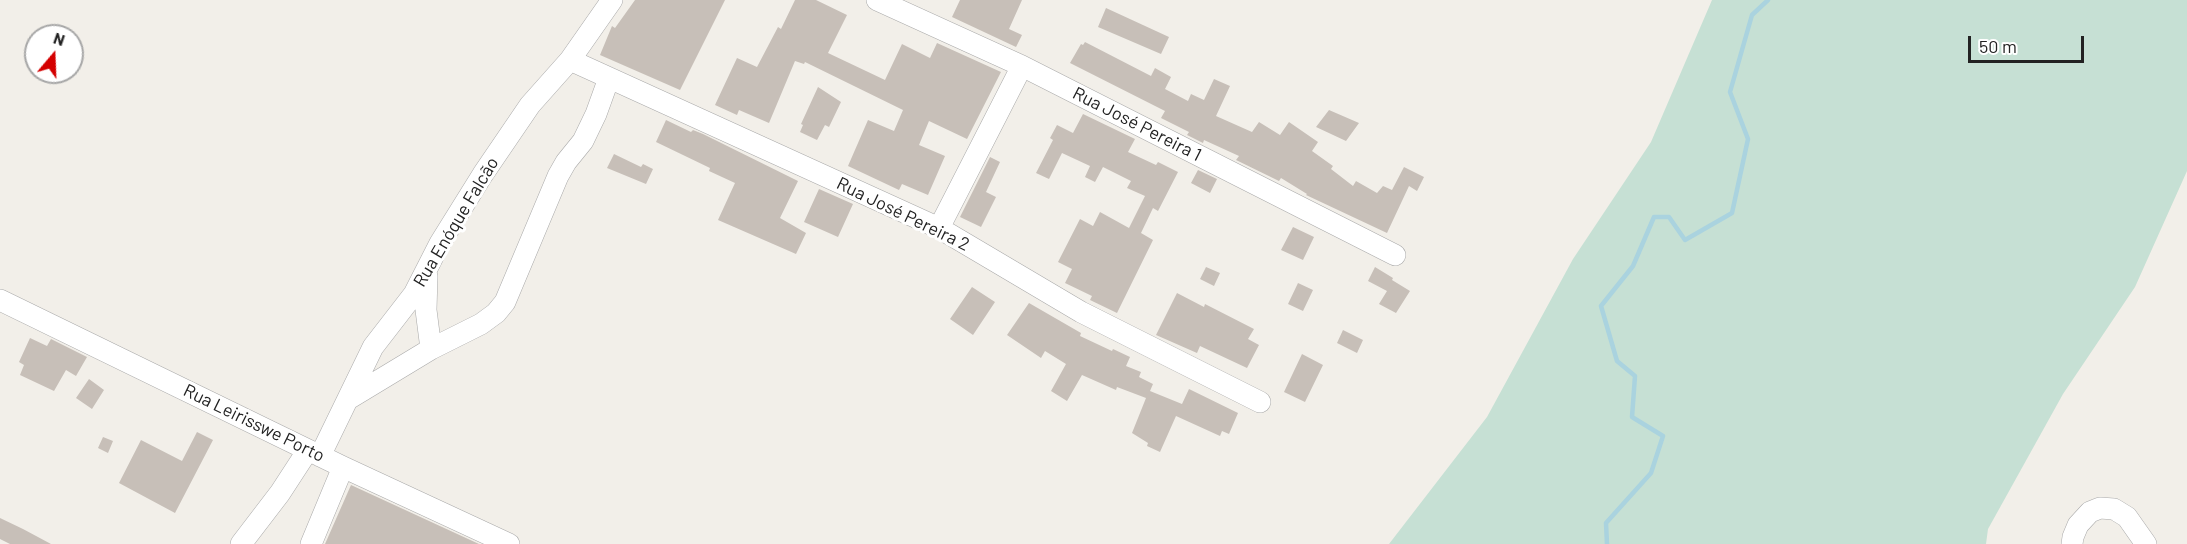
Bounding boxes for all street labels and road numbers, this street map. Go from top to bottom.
street label: Rua José Pereira 1 [1069,82,1205,166]
street label: Rua Enóque Falcão [409,153,503,291]
street label: Rua José Pereira 2 [833,173,973,255]
street label: Rua Leirisswe Porto [180,379,328,467]

